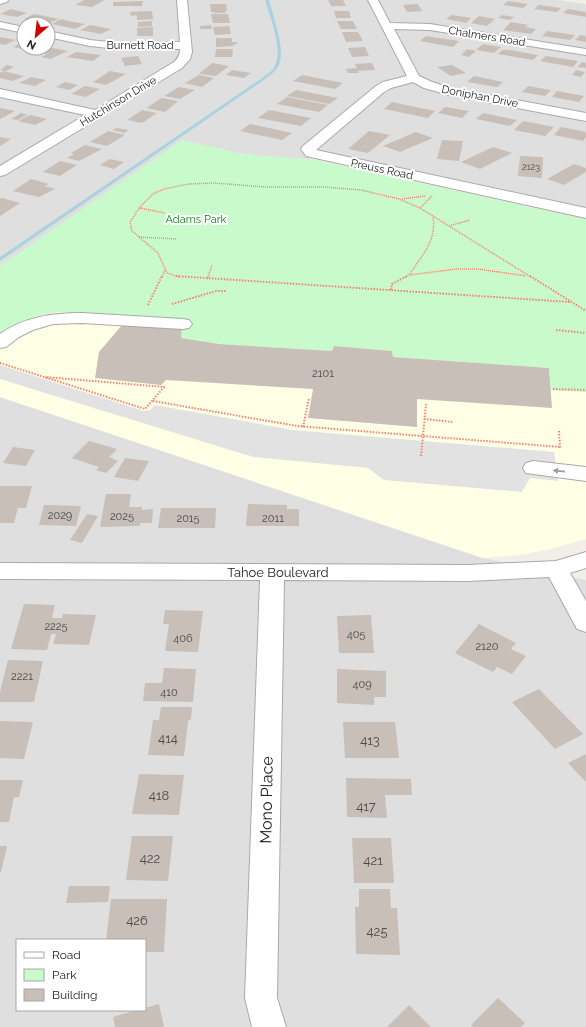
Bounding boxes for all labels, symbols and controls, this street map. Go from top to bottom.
north arrow [16,16,56,56]
street label: Chalmers Road [447,24,527,49]
text: N [25,37,38,52]
street label: Burnett Road [106,39,174,52]
street label: Hutchinson Drive [78,73,159,129]
street label: Doniphan Drive [440,83,520,110]
street label: Preuss Road [350,157,414,182]
house number: 2123 [522,162,540,172]
park label: Adams Park [166,213,227,226]
house number: 2101 [312,367,334,380]
one-way arrow [553,468,565,474]
house number: 2029 [48,509,72,522]
house number: 2025 [110,510,134,523]
house number: 2015 [176,512,200,525]
house number: 2011 [262,512,284,525]
street label: Tahoe Boulevard [227,565,329,580]
house number: 2225 [44,620,68,633]
house number: 405 [347,628,365,641]
house number: 406 [173,632,193,645]
house number: 2120 [476,640,499,653]
house number: 2221 [11,670,33,683]
house number: 409 [352,678,372,691]
house number: 410 [160,686,178,699]
house number: 414 [158,731,178,746]
house number: 413 [360,733,380,748]
street label: Mono Place [256,756,277,844]
house number: 418 [149,788,169,803]
house number: 417 [356,799,376,814]
house number: 422 [140,851,161,866]
house number: 421 [363,853,383,868]
house number: 426 [126,913,148,928]
house number: 425 [367,924,387,939]
legend [16,939,146,1011]
text: Road [52,948,81,962]
text: Park [52,968,77,982]
text: Building [52,988,98,1002]

